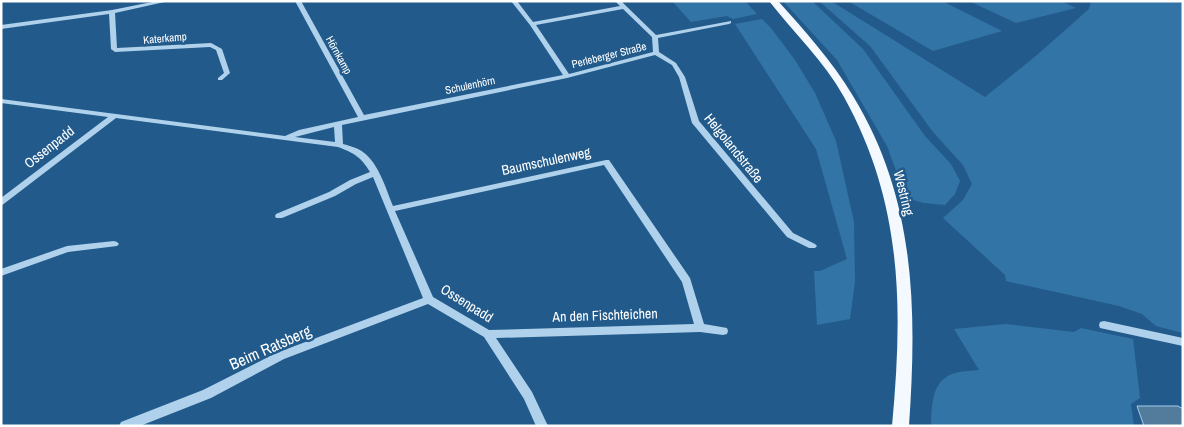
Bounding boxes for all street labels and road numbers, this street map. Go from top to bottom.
street label: Katerkamp [143,29,187,47]
street label: Hörnkamp [323,33,355,77]
street label: Perleberger Straße [570,39,648,71]
street label: Schulenhörn [444,73,496,97]
street label: Helgolandstraße [701,110,767,186]
street label: Ossenpadd [20,122,78,172]
street label: Baumschulenweg [500,143,593,179]
street label: Westring [890,169,918,218]
street label: Ossenpadd [437,280,497,326]
street label: An den Fischteichen [551,304,658,326]
street label: Beim Ratsberg [226,319,315,375]

